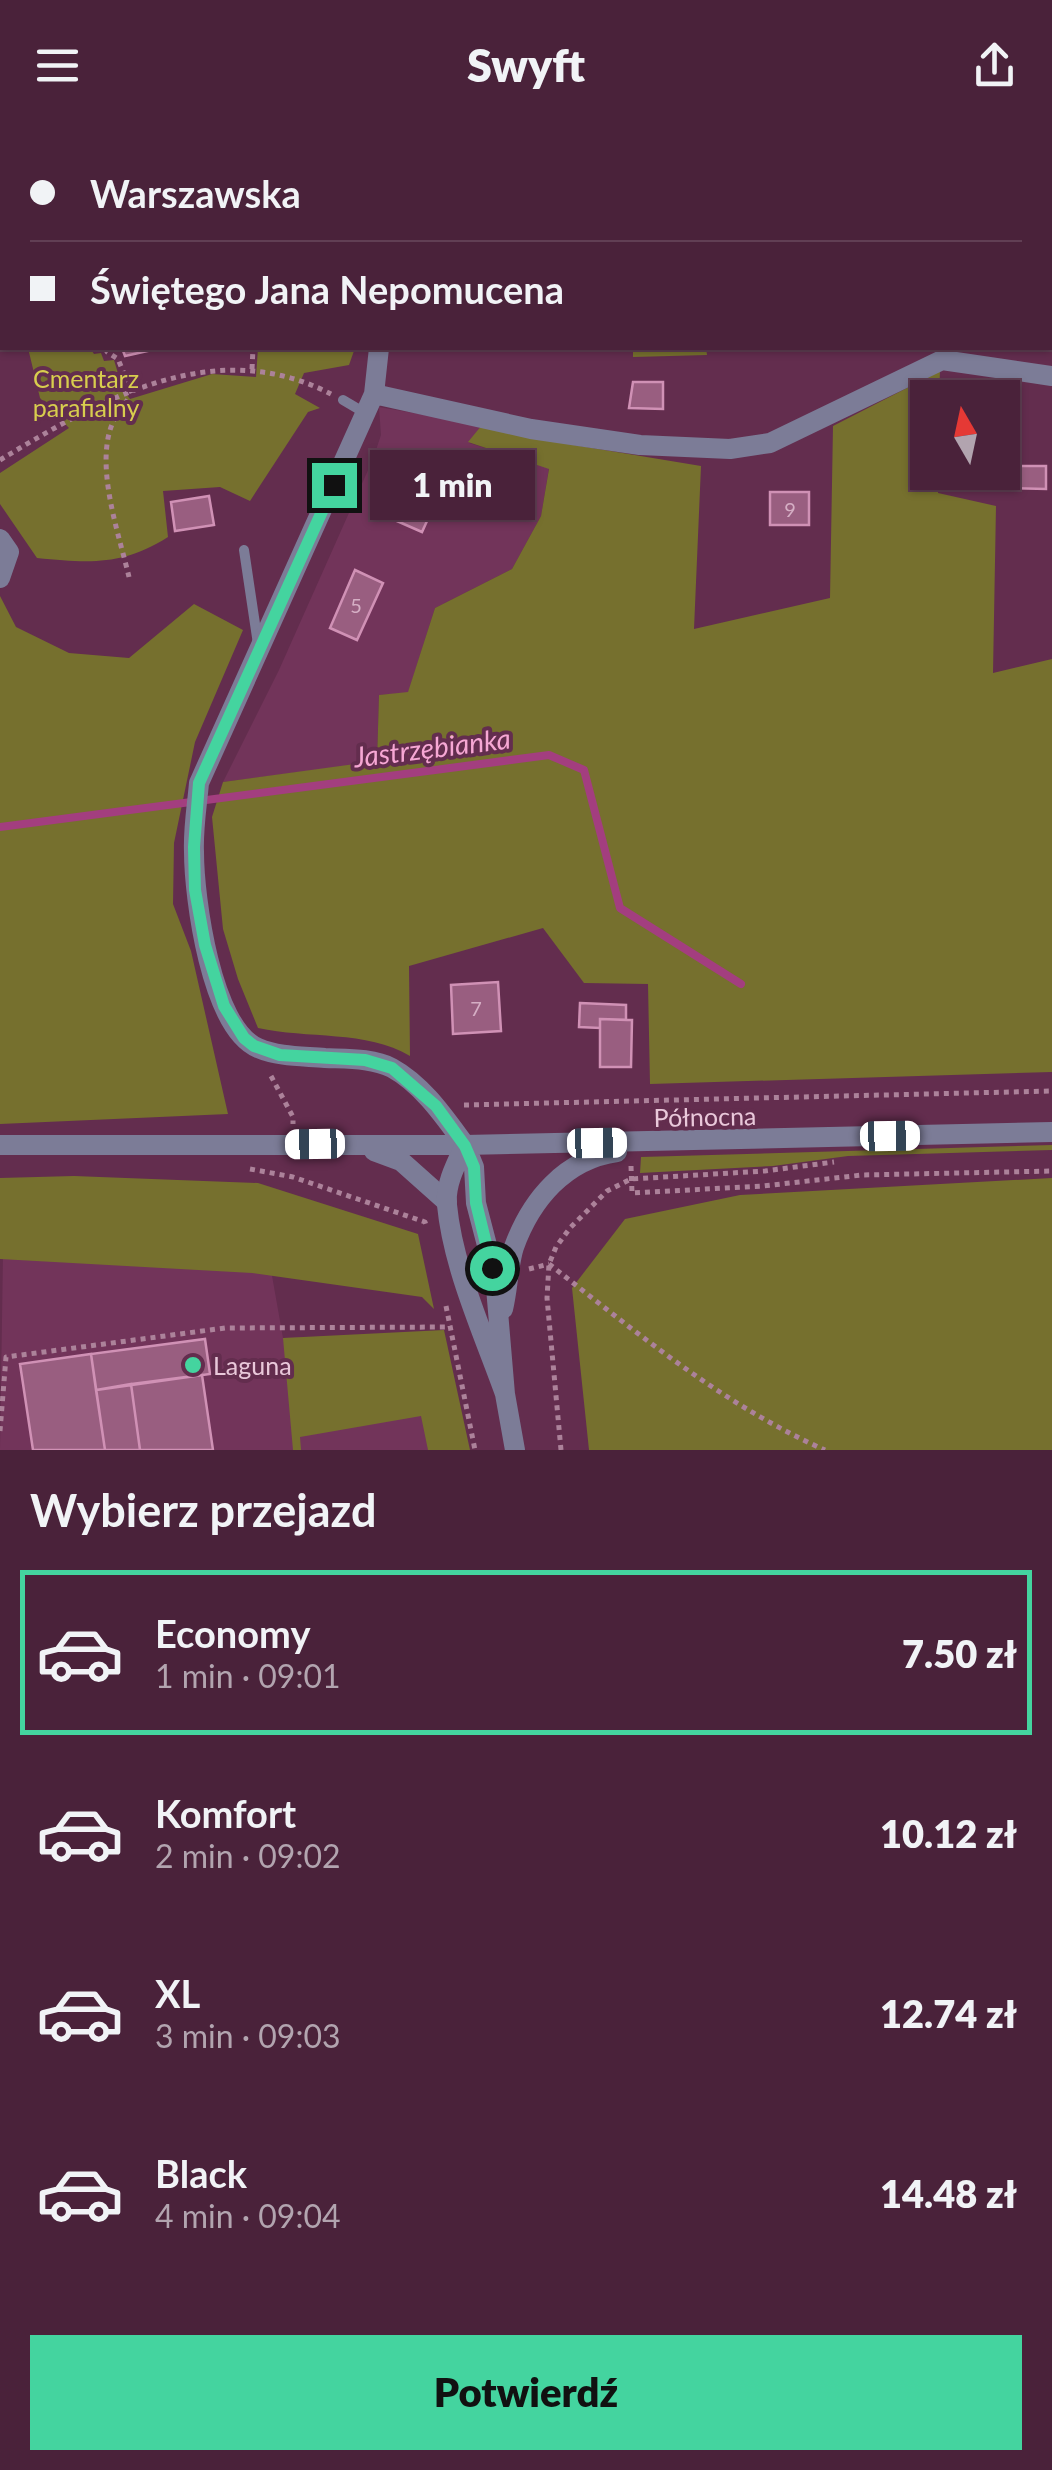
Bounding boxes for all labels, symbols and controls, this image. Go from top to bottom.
icon: menu [30,38,85,93]
text: Swyft [467,38,585,92]
icon: share [967,38,1022,93]
text: Warszawska [90,170,301,216]
text: Świętego Jana Nepomucena [90,266,564,312]
park label: Cmentarz parafialny [33,363,139,422]
north arrow [910,380,1020,490]
map controls [910,380,1020,490]
callout: 1 min [369,450,534,520]
route end [312,463,357,508]
text: 1 min [413,465,492,504]
house number: 9 [784,497,796,521]
house number: 5 [350,593,362,617]
water label: Jastrzębianka [351,720,513,774]
house number: 7 [470,996,482,1020]
street label: Północna [653,1100,757,1132]
car [860,1120,920,1152]
car [567,1127,627,1159]
car [285,1128,345,1160]
route start [470,1246,515,1291]
place label: Laguna [213,1350,292,1380]
marker: Laguna [182,1354,204,1376]
text: Wybierz przejazd [30,1483,376,1537]
icon: car [35,1608,125,1698]
text: Economy [155,1610,310,1656]
text: 7.50 zł [902,1630,1017,1676]
text: 1 min · 09:01 [155,1656,341,1695]
icon: car [35,1788,125,1878]
text: Komfort [155,1790,296,1836]
text: 10.12 zł [880,1810,1017,1856]
text: 2 min · 09:02 [155,1836,341,1875]
icon: car [35,1968,125,2058]
text: XL [155,1970,200,2016]
text: 12.74 zł [880,1990,1017,2036]
text: 3 min · 09:03 [155,2016,341,2055]
icon: car [35,2148,125,2238]
text: Black [155,2150,247,2196]
text: 14.48 zł [880,2170,1017,2216]
text: 4 min · 09:04 [155,2196,341,2235]
button: Potwierdź [30,2335,1022,2450]

